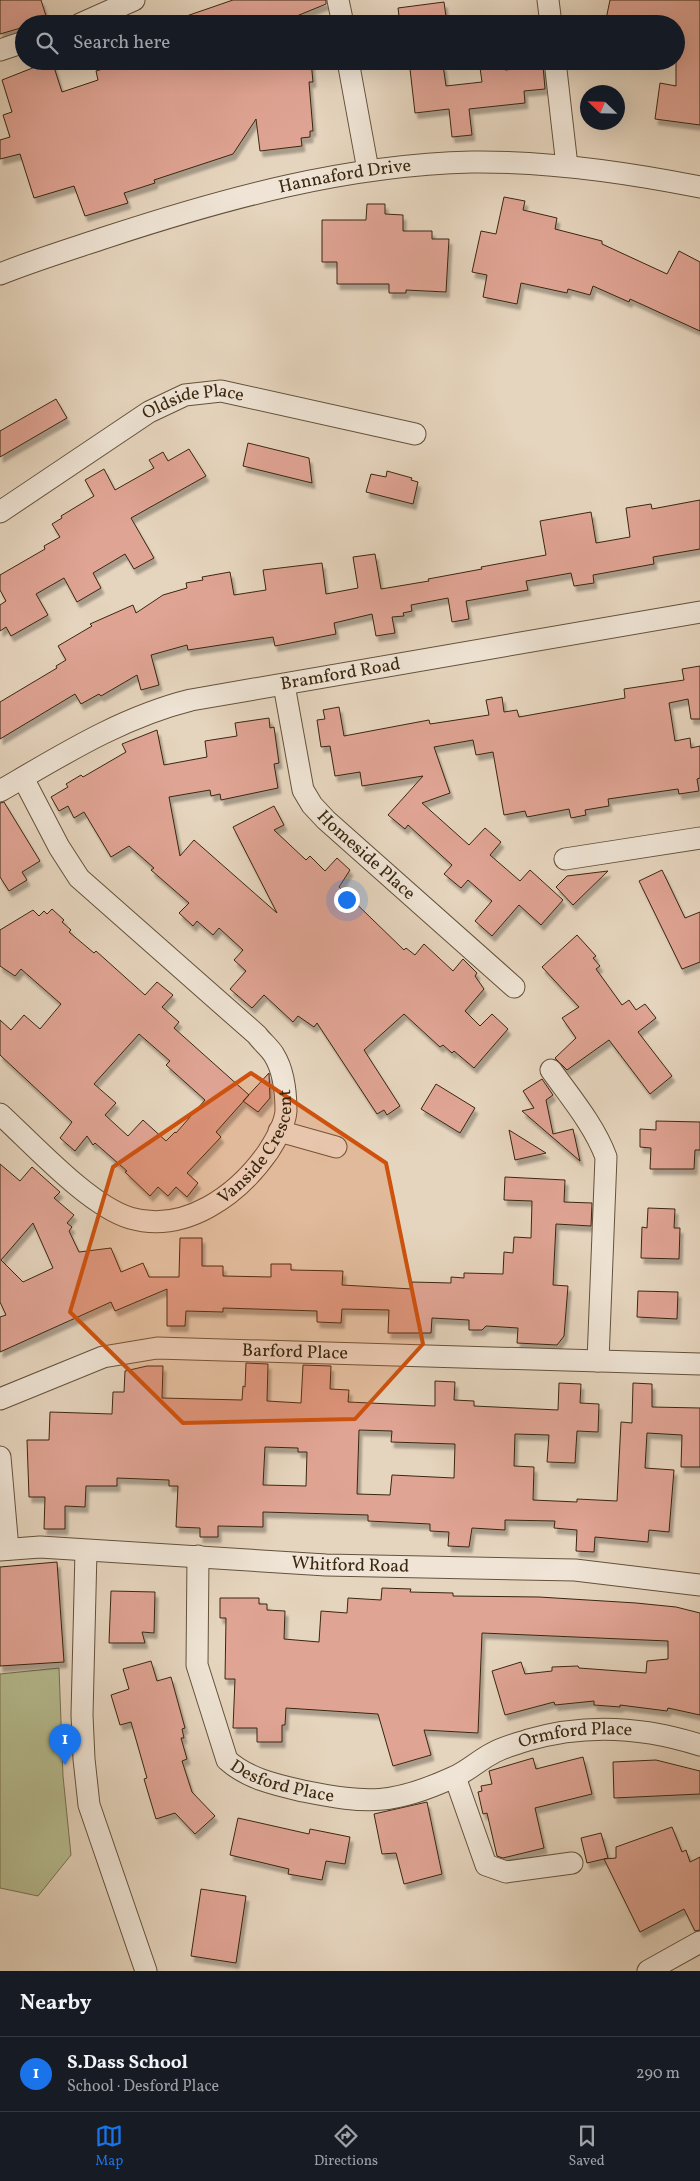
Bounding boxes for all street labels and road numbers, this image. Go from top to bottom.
street label: Hannaford Drive [276,153,412,200]
street label: Oldside Place [138,378,246,426]
street label: Bramford Road [279,652,402,697]
street label: Homeside Place [311,805,421,906]
street label: Vanside Crescent [213,1088,299,1210]
street label: Barford Place [242,1338,348,1366]
street label: Whitford Road [291,1550,410,1579]
street label: Ormford Place [515,1717,633,1755]
street label: Desford Place [225,1754,336,1809]

